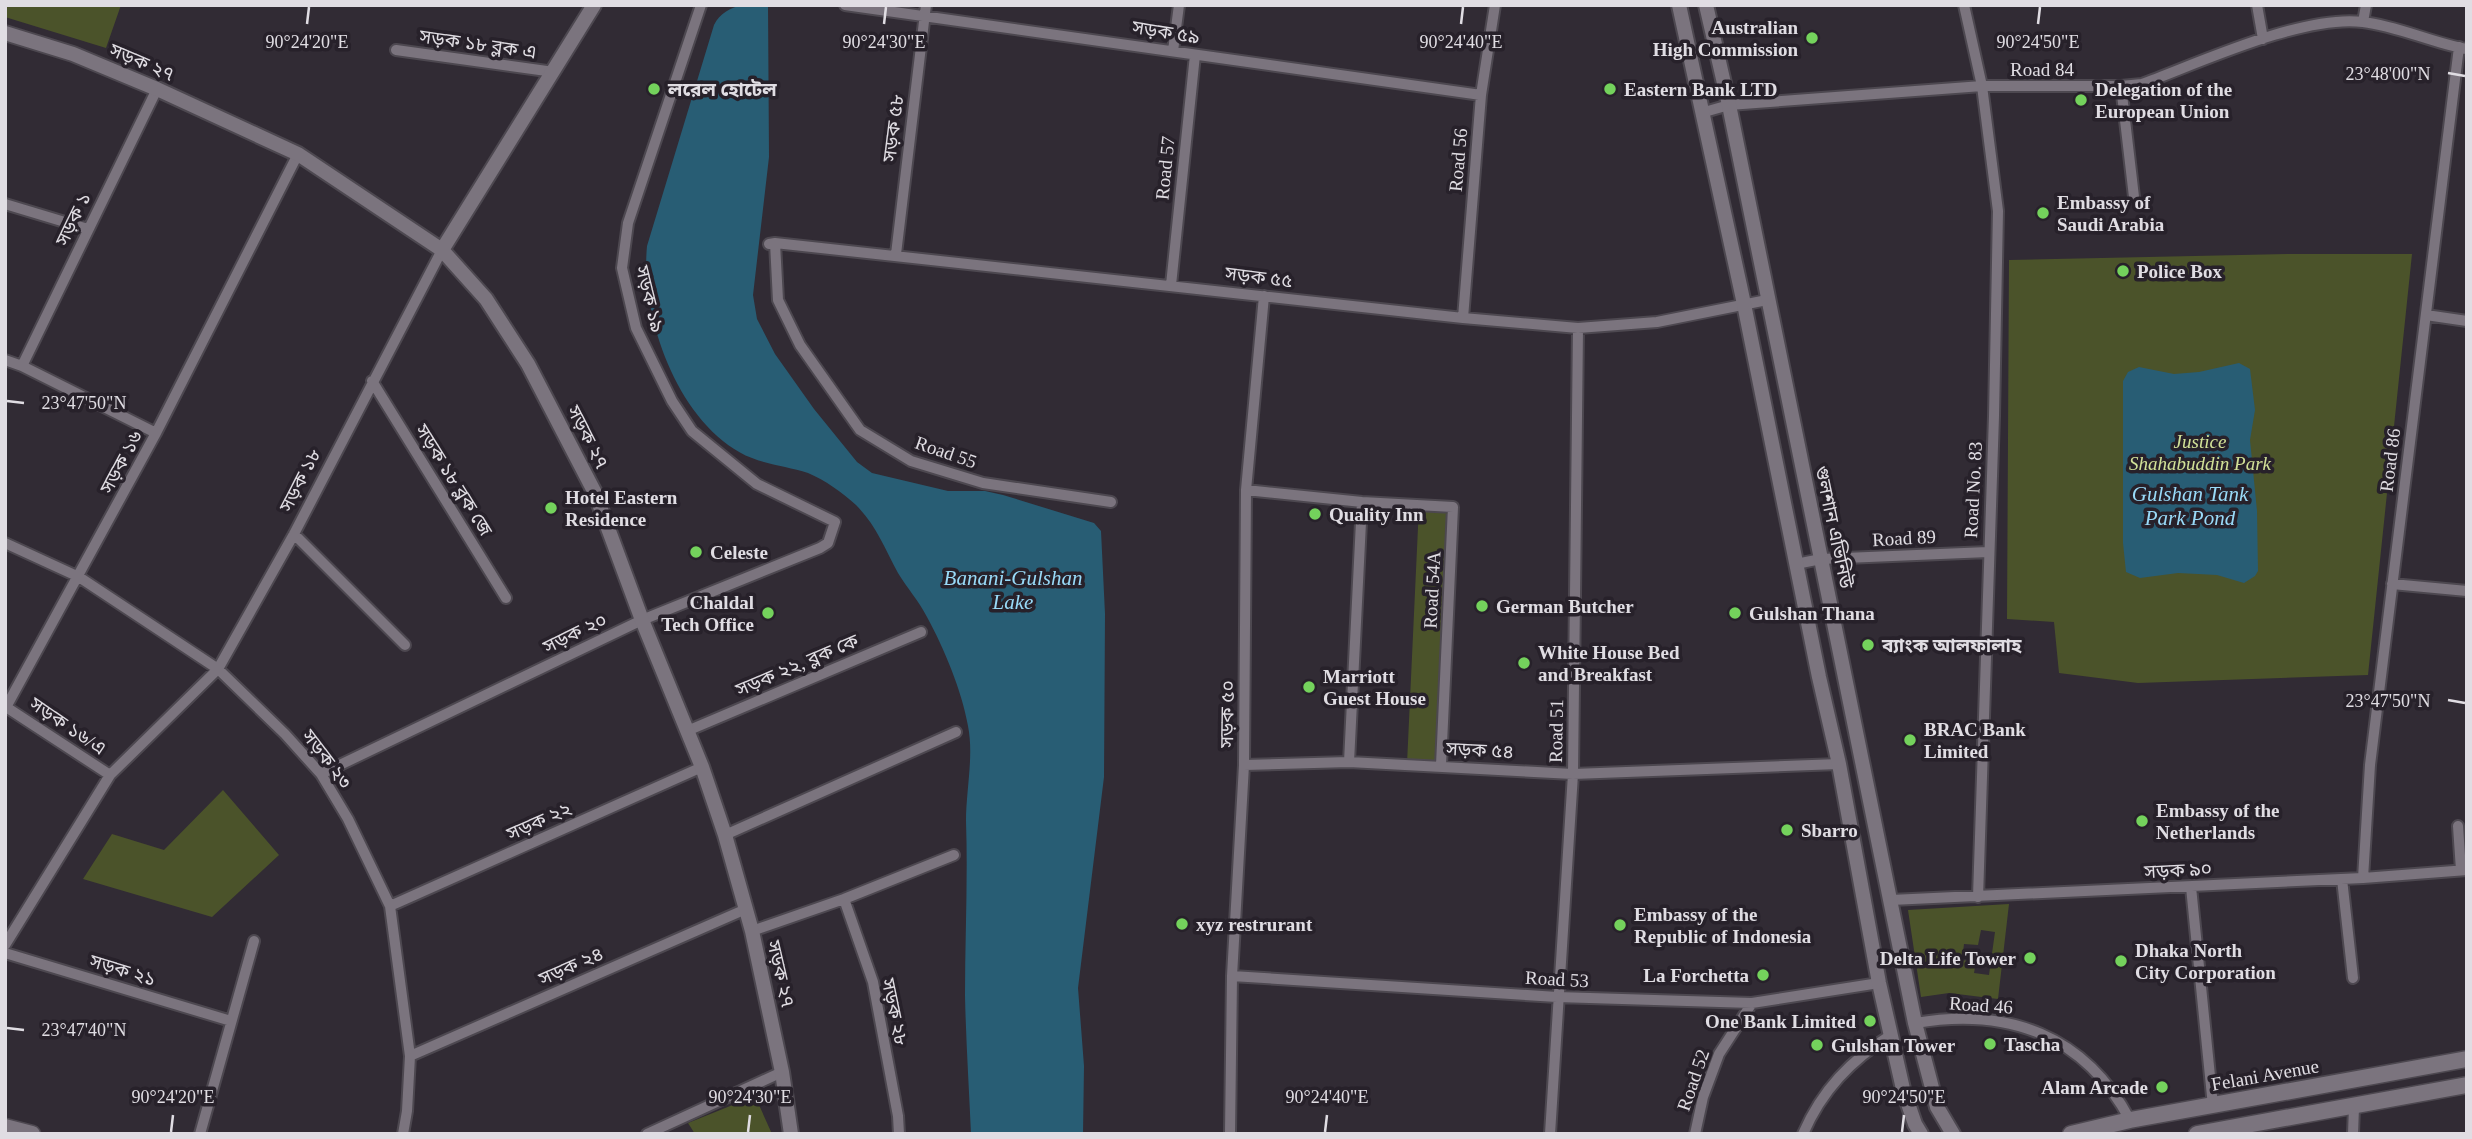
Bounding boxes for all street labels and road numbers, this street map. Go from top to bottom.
street label: সড়ক ৫৯ [1130,16,1201,48]
street label: সড়ক ১৮ ব্লক এ [417,25,538,64]
street label: সড়ক ২৭ [106,39,177,85]
street label: Road 84 [2010,59,2074,80]
street label: সড়ক ৫৮ [878,93,908,164]
street label: Road 56 [1445,127,1471,193]
street label: Road 57 [1151,135,1179,201]
street label: সড়ক ১ [51,189,95,250]
street label: সড়ক ৫৫ [1223,262,1294,292]
street label: সড়ক ১৯ [631,263,668,335]
street label: সড়ক ২৭ [563,401,613,472]
street label: সড়ক ১৮ ব্লক জে [410,420,497,541]
street label: সড়ক ১৬ [95,427,146,498]
street label: Road 86 [2376,427,2404,493]
street label: Road 55 [912,432,980,472]
street label: Road No. 83 [1960,441,1986,539]
street label: সড়ক ১৮ [275,445,325,516]
street label: গুলশান এভিনিউ [1811,464,1858,591]
street label: Road 89 [1872,526,1936,550]
street label: Road 54A [1419,550,1445,629]
street label: সড়ক ২০ [539,609,610,658]
street label: সড়ক ২২, ব্লক কে [732,630,862,702]
street label: সড়ক ৫০ [1216,680,1238,749]
street label: সড়ক ১৬/এ [25,692,110,759]
street label: Road 51 [1545,699,1567,763]
street label: সড়ক ২৩ [298,725,356,792]
street label: সড়ক ৫৪ [1445,738,1514,762]
street label: সড়ক ২২ [503,798,574,845]
street label: সড়ক ৯০ [2143,858,2212,882]
street label: সড়ক ২৭ [763,938,799,1009]
street label: সড়ক ২৪ [535,943,606,990]
street label: সড়ক ২১ [86,950,159,990]
street label: Road 53 [1525,967,1589,991]
street label: সড়ক ২৮ [877,976,912,1047]
street label: Road 46 [1948,992,2014,1018]
street label: Road 52 [1673,1046,1713,1114]
street label: Felani Avenue [2210,1055,2320,1095]

